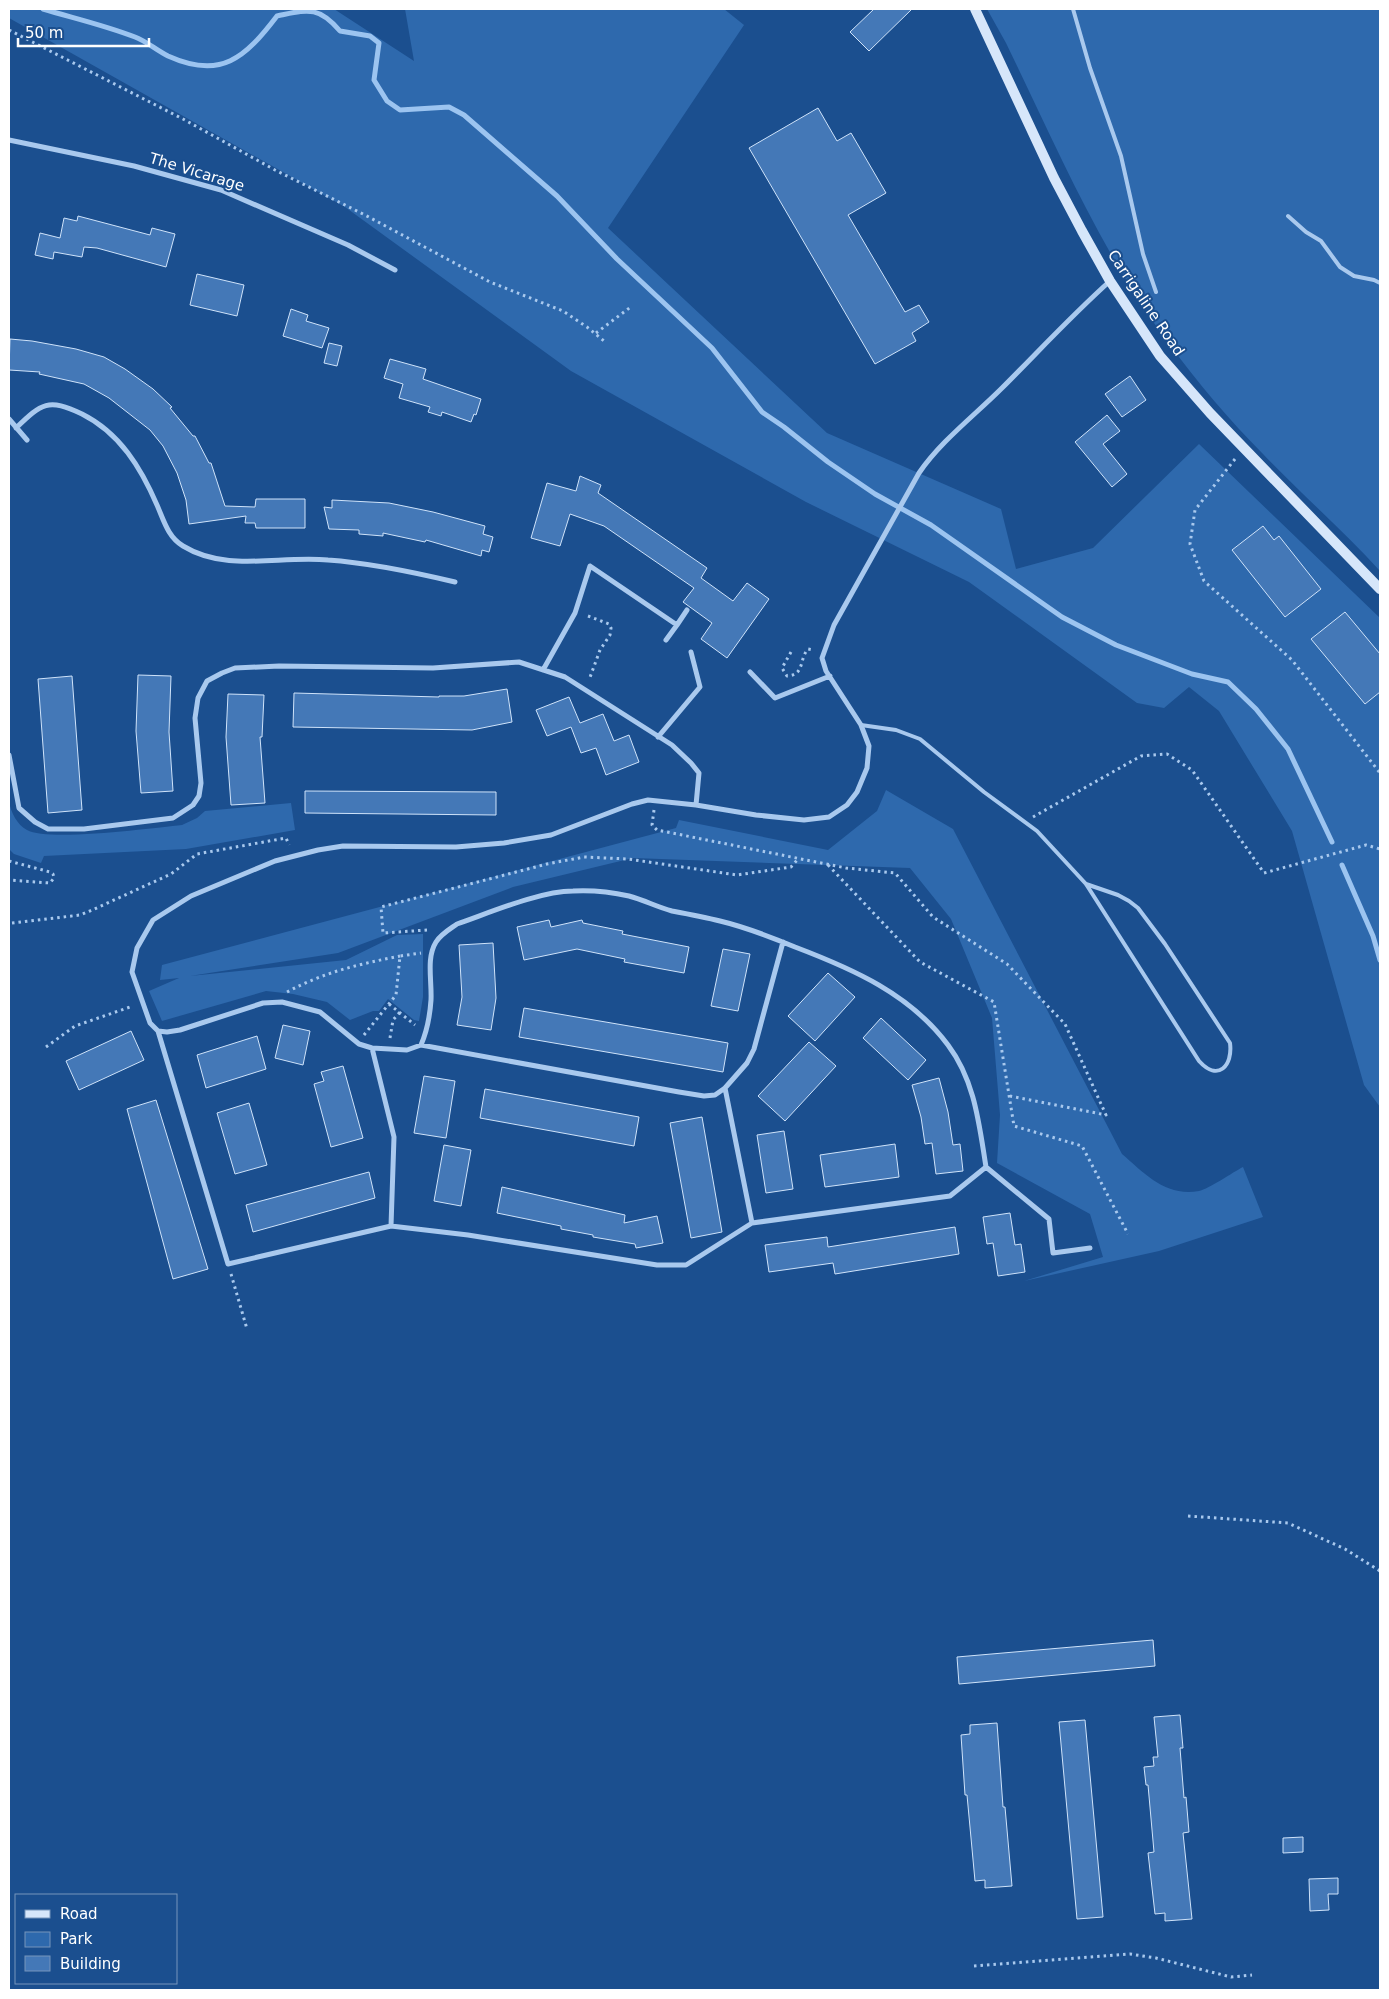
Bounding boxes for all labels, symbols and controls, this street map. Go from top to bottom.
scale bar [18,15,149,47]
text: 50 m [25,24,63,42]
street label: The Vicarage [146,149,247,195]
street label: Carrigaline Road [1104,247,1188,359]
legend [15,1894,178,1984]
text: Road [60,1905,98,1923]
text: Park [60,1930,93,1948]
text: Building [60,1955,121,1973]

